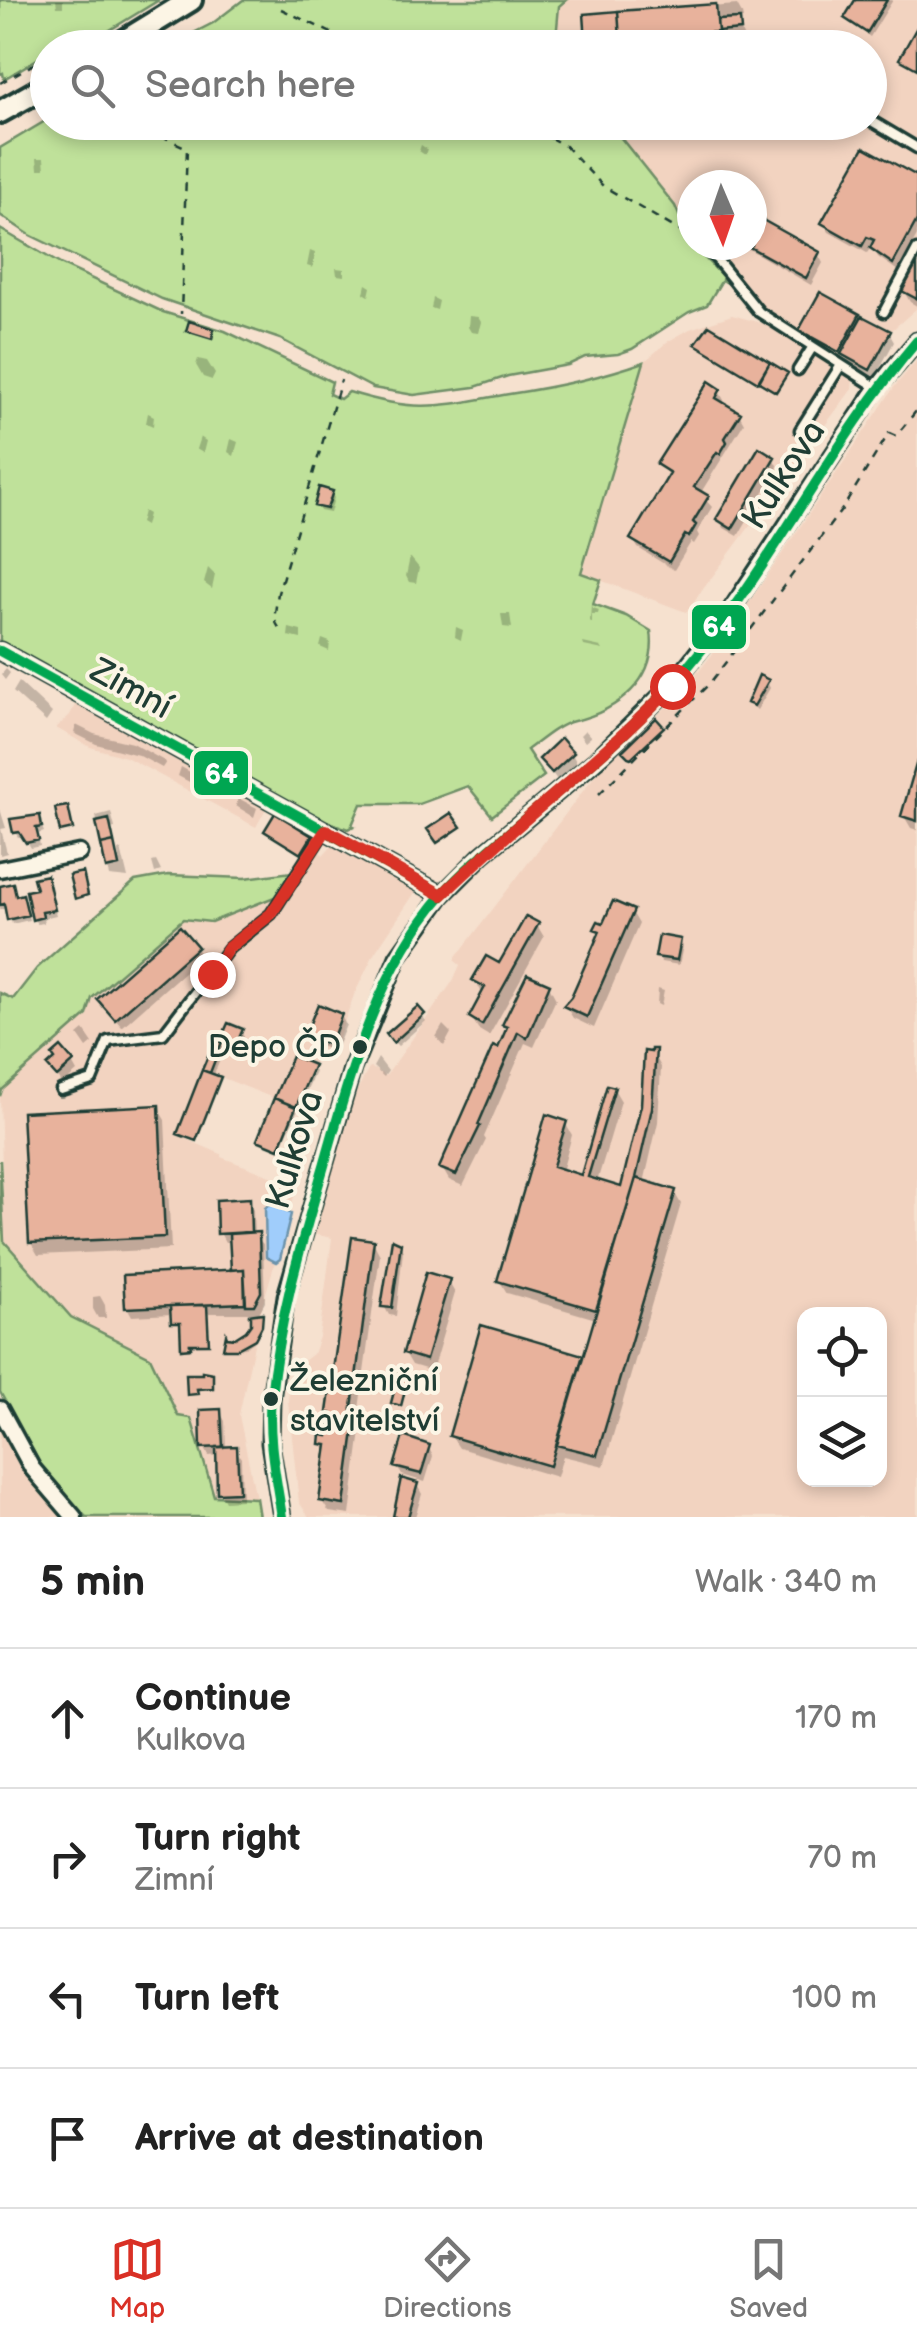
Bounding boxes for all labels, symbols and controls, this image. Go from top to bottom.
search box [30,30,887,140]
icon: search [65,58,120,113]
text: Search here [145,63,356,108]
north arrow [677,170,767,260]
street label: Kulkova [733,412,835,538]
line badge: 64 [690,603,748,651]
text: 64 [702,611,736,644]
street label: Zimní [82,649,180,729]
route start [650,664,696,710]
line badge: 64 [192,749,250,797]
text: 64 [204,758,238,791]
route end [190,952,236,998]
place label: Depo ČD [208,1027,341,1067]
marker: Depo ČD [350,1037,370,1057]
street label: Kulkova [257,1086,333,1214]
map controls [797,1307,887,1487]
button: locate [797,1307,887,1397]
place label: Železniční stavitelství [289,1361,440,1441]
marker: Železniční stavitelství [261,1389,281,1409]
button: layers [797,1397,887,1487]
text: 5 min [40,1557,145,1608]
text: Walk · 340 m [695,1563,877,1602]
text: Continue [135,1676,291,1721]
icon: ahead [40,1691,95,1746]
text: 170 m [795,1699,877,1738]
text: Kulkova [135,1721,246,1760]
text: Turn right [135,1816,300,1861]
icon: right [40,1831,95,1886]
text: 70 m [807,1839,877,1878]
text: Zimní [135,1861,214,1900]
icon: left [40,1971,95,2026]
text: Turn left [135,1976,279,2021]
text: 100 m [792,1979,877,2018]
icon: arrive [40,2111,95,2166]
text: Arrive at destination [135,2116,484,2161]
tab: Map [109,2232,165,2325]
tab: Directions [383,2232,512,2325]
tab: Saved [730,2232,808,2325]

